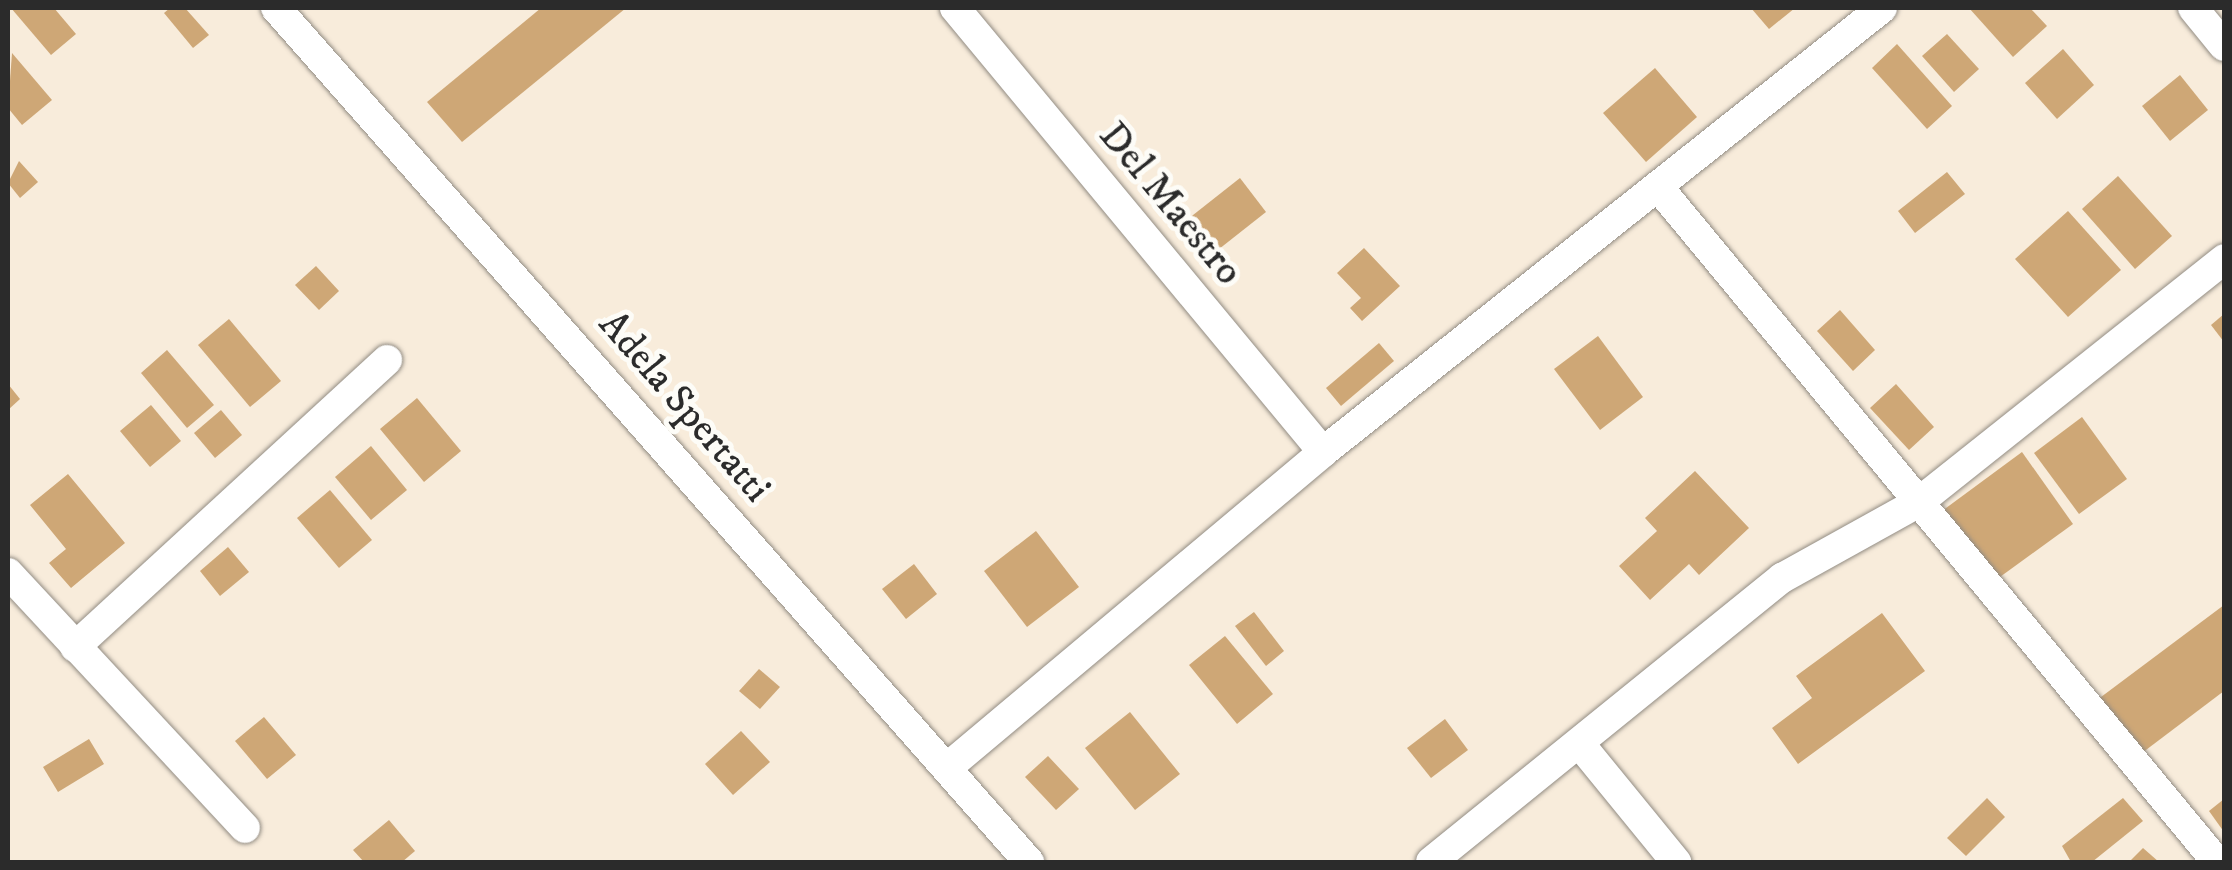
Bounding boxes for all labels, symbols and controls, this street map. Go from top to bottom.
street label: Del Maestro [1088,113,1252,295]
street label: Adela Spertatti [588,302,780,512]

